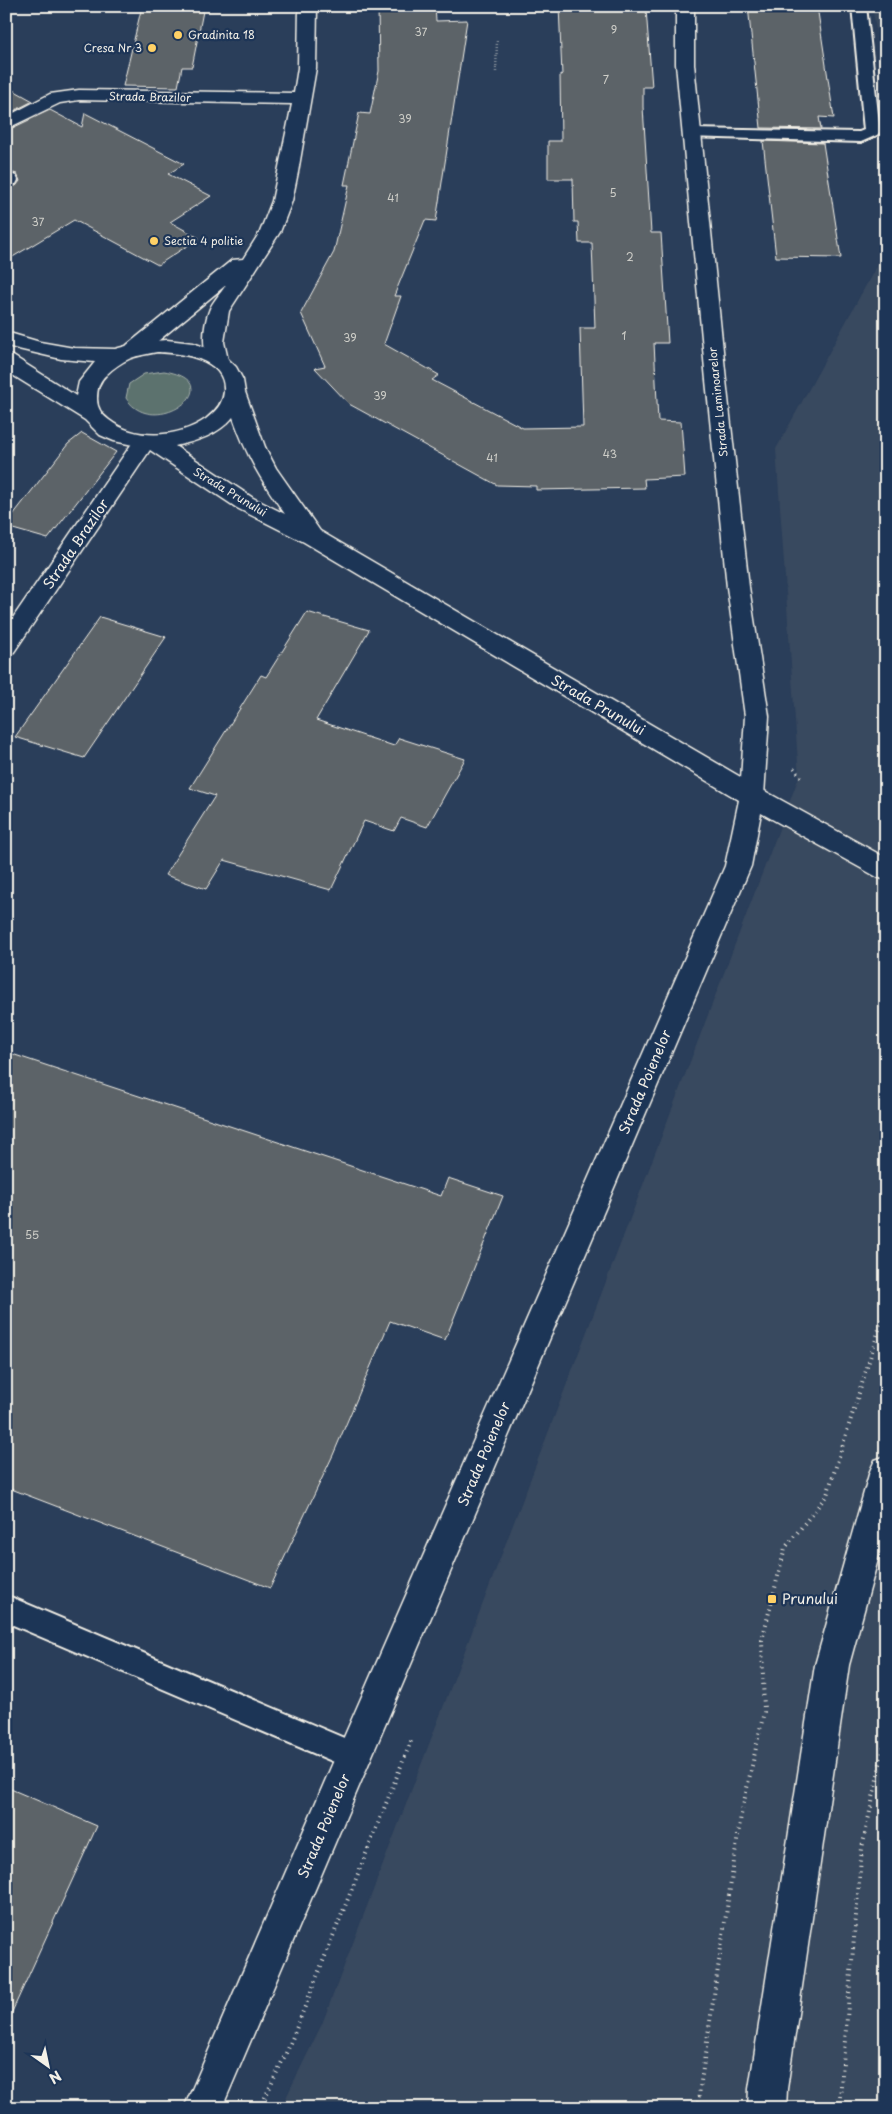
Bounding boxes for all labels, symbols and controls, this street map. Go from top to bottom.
house number: 9 [611,21,617,38]
house number: 37 [415,23,428,40]
place label: Gradinita 18 [188,26,255,43]
marker: Gradinita 18 [172,29,184,41]
place label: Cresa Nr 3 [84,39,142,56]
marker: Cresa Nr 3 [146,42,158,54]
house number: 7 [603,71,609,88]
street label: Strada Brazilor [109,87,192,106]
house number: 39 [398,110,412,127]
house number: 5 [609,184,617,201]
house number: 41 [387,189,399,206]
house number: 37 [32,213,45,230]
place label: Sectia 4 politie [164,232,243,249]
marker: Sectia 4 politie [148,235,160,247]
house number: 2 [626,248,634,265]
house number: 1 [622,327,627,344]
house number: 39 [343,329,357,346]
street label: Strada Laminoarelor [703,345,732,458]
house number: 39 [373,387,387,404]
house number: 43 [603,445,617,462]
house number: 41 [486,449,498,466]
street label: Strada Prunului [190,463,270,520]
street label: Strada Brazilor [38,494,114,593]
street label: Strada Prunului [547,669,649,740]
street label: Strada Poienelor [613,1026,676,1137]
house number: 55 [25,1226,39,1243]
street label: Strada Poienelor [452,1398,515,1509]
place label: Prunului [782,1588,838,1609]
marker: Prunului [766,1593,778,1605]
street label: Strada Poienelor [292,1770,355,1881]
north arrow [22,2042,72,2092]
text: N [45,2065,66,2089]

